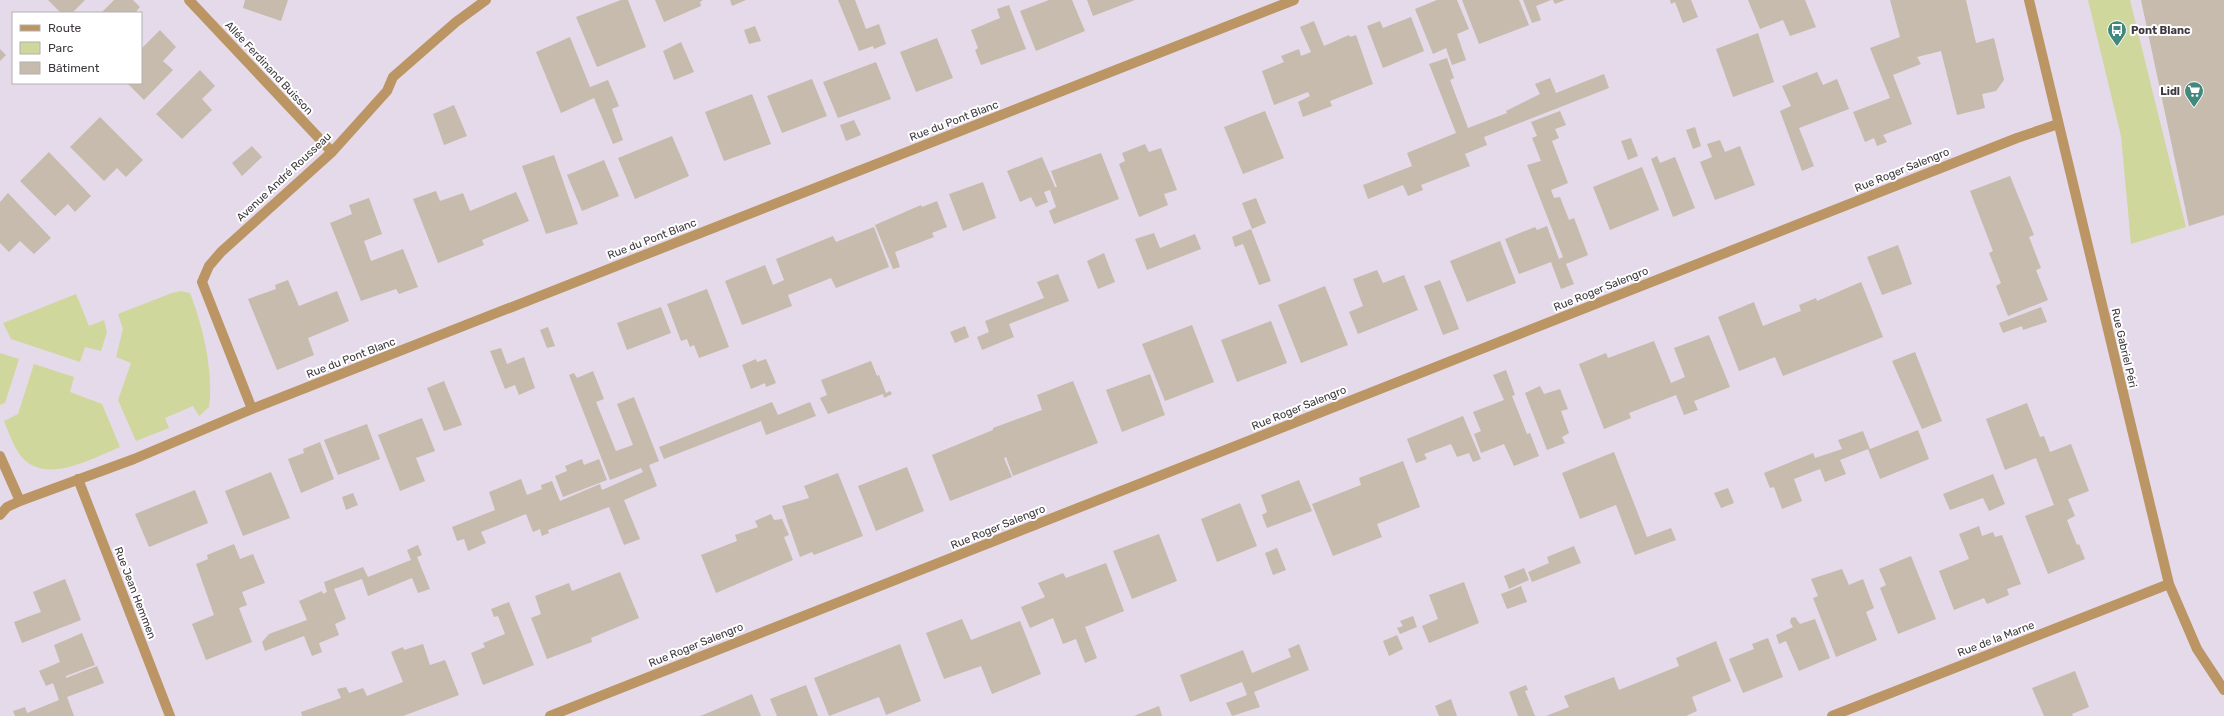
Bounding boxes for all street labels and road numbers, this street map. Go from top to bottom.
street label: Allée Ferdinand Buisson [222,19,316,117]
street label: Rue du Pont Blanc [908,98,1000,144]
street label: Avenue André Rousseau [234,130,334,224]
street label: Rue Roger Salengro [1853,145,1951,195]
street label: Rue du Pont Blanc [606,216,698,262]
street label: Rue Roger Salengro [1552,264,1650,314]
street label: Rue Gabriel Péri [2109,307,2139,389]
street label: Rue du Pont Blanc [305,335,397,381]
street label: Rue Roger Salengro [1250,383,1348,433]
street label: Rue Roger Salengro [949,502,1047,552]
street label: Rue Jean Hemmen [111,545,159,641]
street label: Rue de la Marne [1956,618,2036,660]
street label: Rue Roger Salengro [647,620,745,670]

